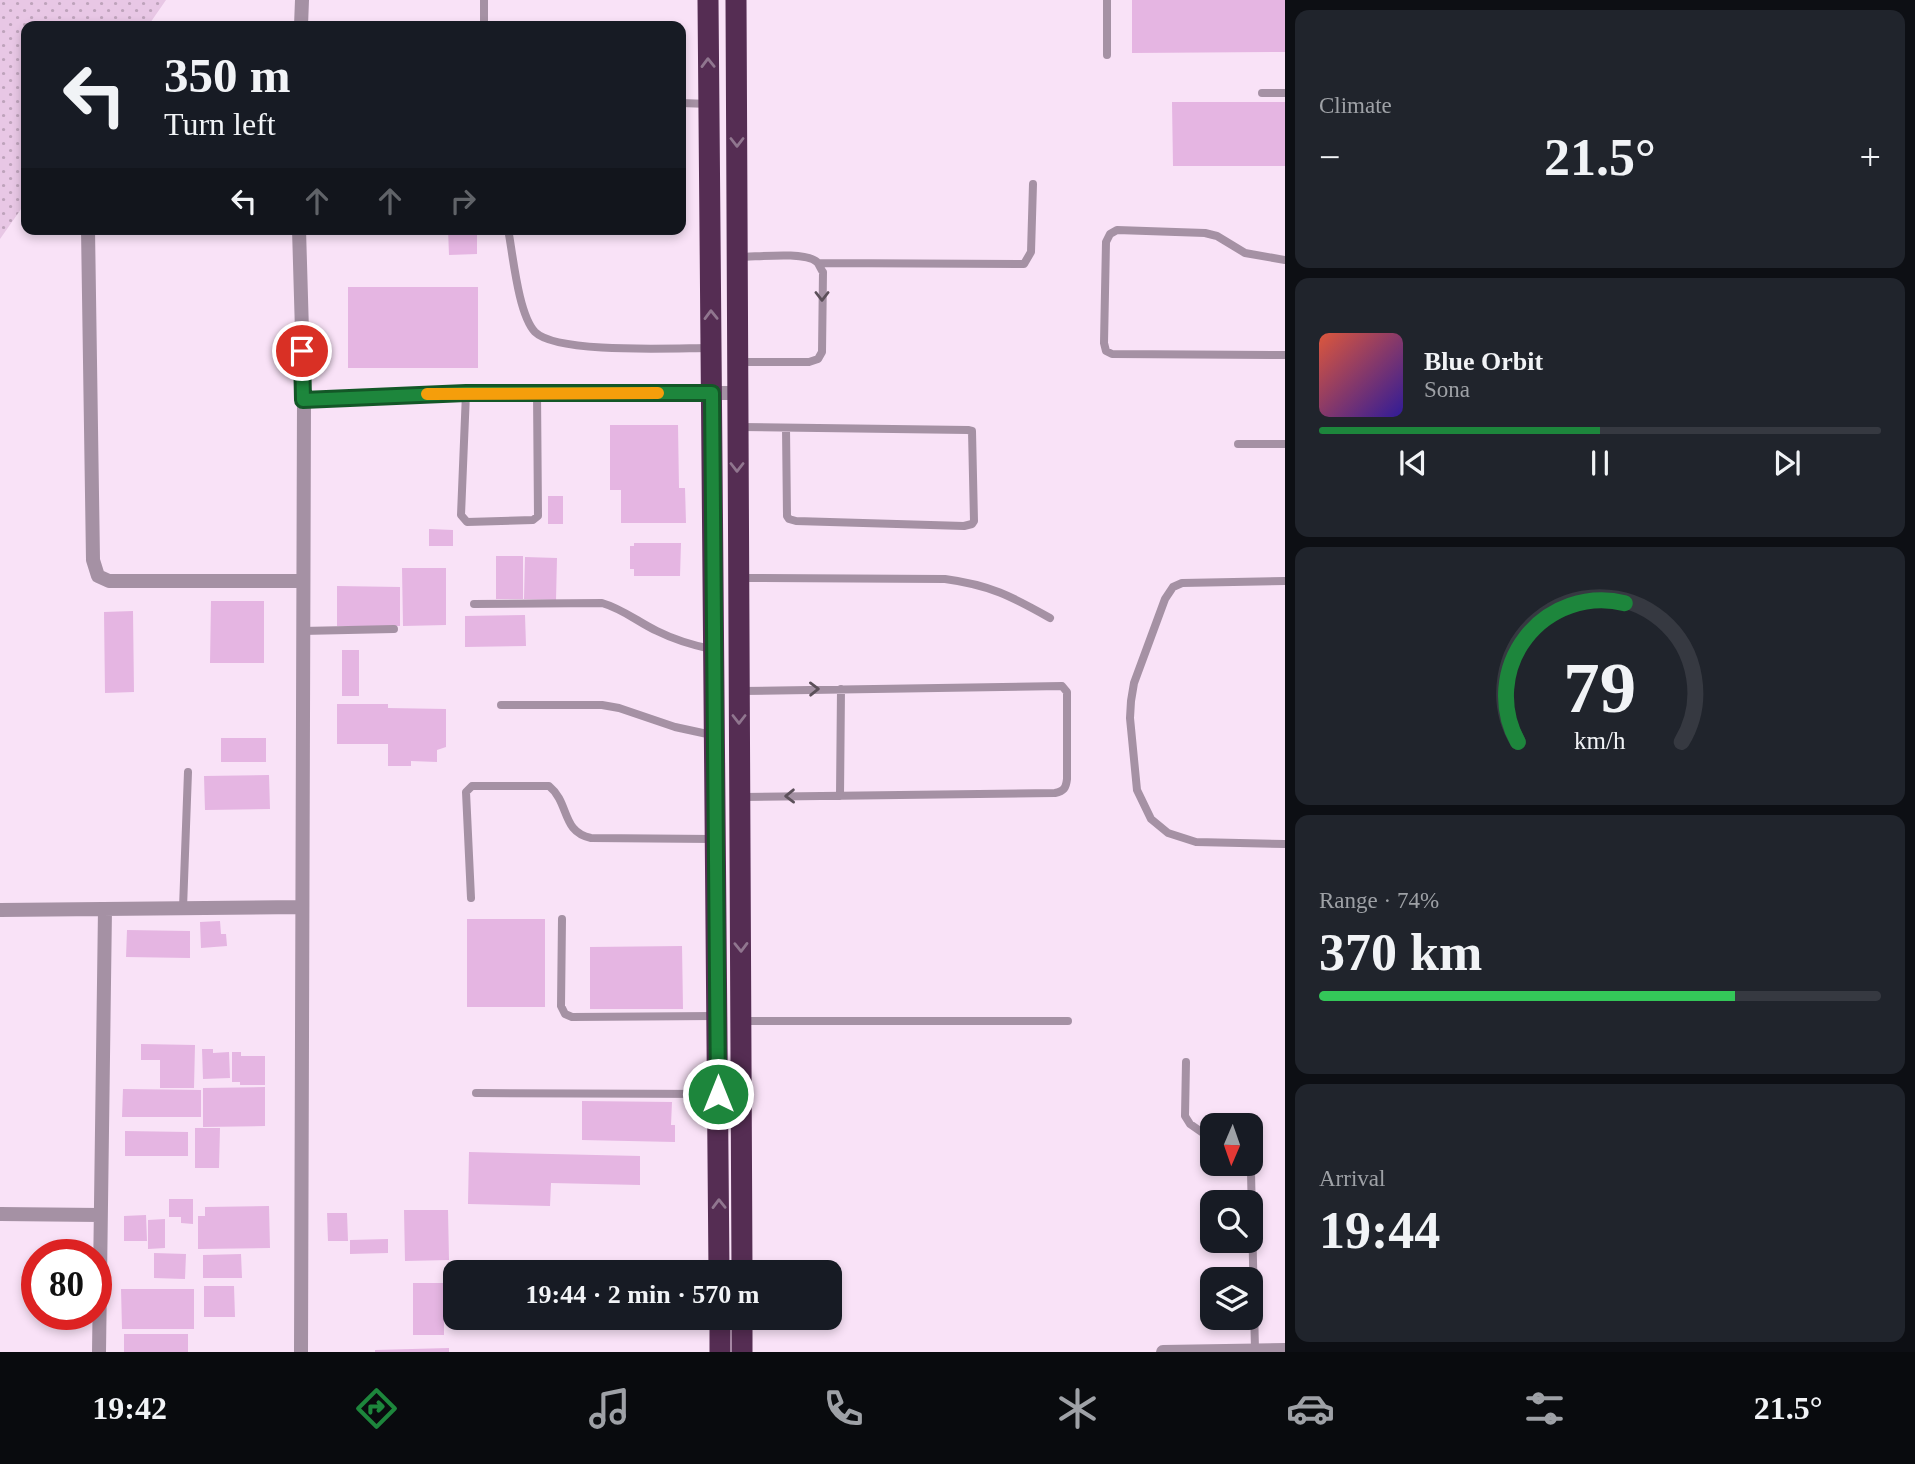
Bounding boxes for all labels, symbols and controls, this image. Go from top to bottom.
text: 350 m [164,48,291,103]
icon: left [49,49,140,140]
one-way arrow [700,57,716,68]
text: Climate [1319,93,1392,118]
text: Turn left [164,106,276,142]
text: 21.5° [1544,129,1656,186]
text: − [1319,136,1340,178]
text: + [1860,136,1881,178]
one-way arrow [729,137,745,147]
icon: left [225,182,263,220]
icon: ahead [298,182,336,220]
icon: ahead [371,182,409,220]
icon: right [444,182,482,220]
one-way arrow [815,291,830,302]
one-way arrow [703,309,719,320]
pin [272,321,332,381]
icon: arrive [283,332,321,370]
text: Blue Orbit [1424,347,1543,376]
text: Sona [1424,377,1470,402]
icon: previous [1394,444,1432,482]
icon: pause [1581,444,1619,482]
icon: next [1768,444,1806,482]
one-way arrow [729,462,745,473]
text: 79 [1564,647,1636,728]
one-way arrow [809,682,820,697]
one-way arrow [731,714,747,725]
text: km/h [1574,727,1626,754]
one-way arrow [784,789,795,804]
text: Range · 74% [1319,888,1439,913]
text: 370 km [1319,924,1482,981]
one-way arrow [733,942,749,952]
position arrow [681,1057,755,1131]
north arrow [1200,1113,1264,1176]
map controls [1200,1113,1263,1330]
text: Arrival [1319,1166,1385,1191]
button: search [1200,1190,1263,1253]
one-way arrow [711,1198,727,1209]
text: 19:44 [1319,1202,1440,1259]
speed limit sign: 80 [21,1239,112,1330]
button: layers [1200,1267,1263,1330]
text: 19:44 · 2 min · 570 m [526,1280,760,1309]
icon: directions [352,1384,401,1433]
icon: music [585,1384,634,1433]
icon: phone [819,1384,868,1433]
icon: climate [1053,1384,1102,1433]
icon: car [1286,1384,1335,1433]
icon: filters [1520,1384,1569,1433]
text: 19:42 [92,1390,167,1426]
text: 21.5° [1754,1390,1823,1426]

